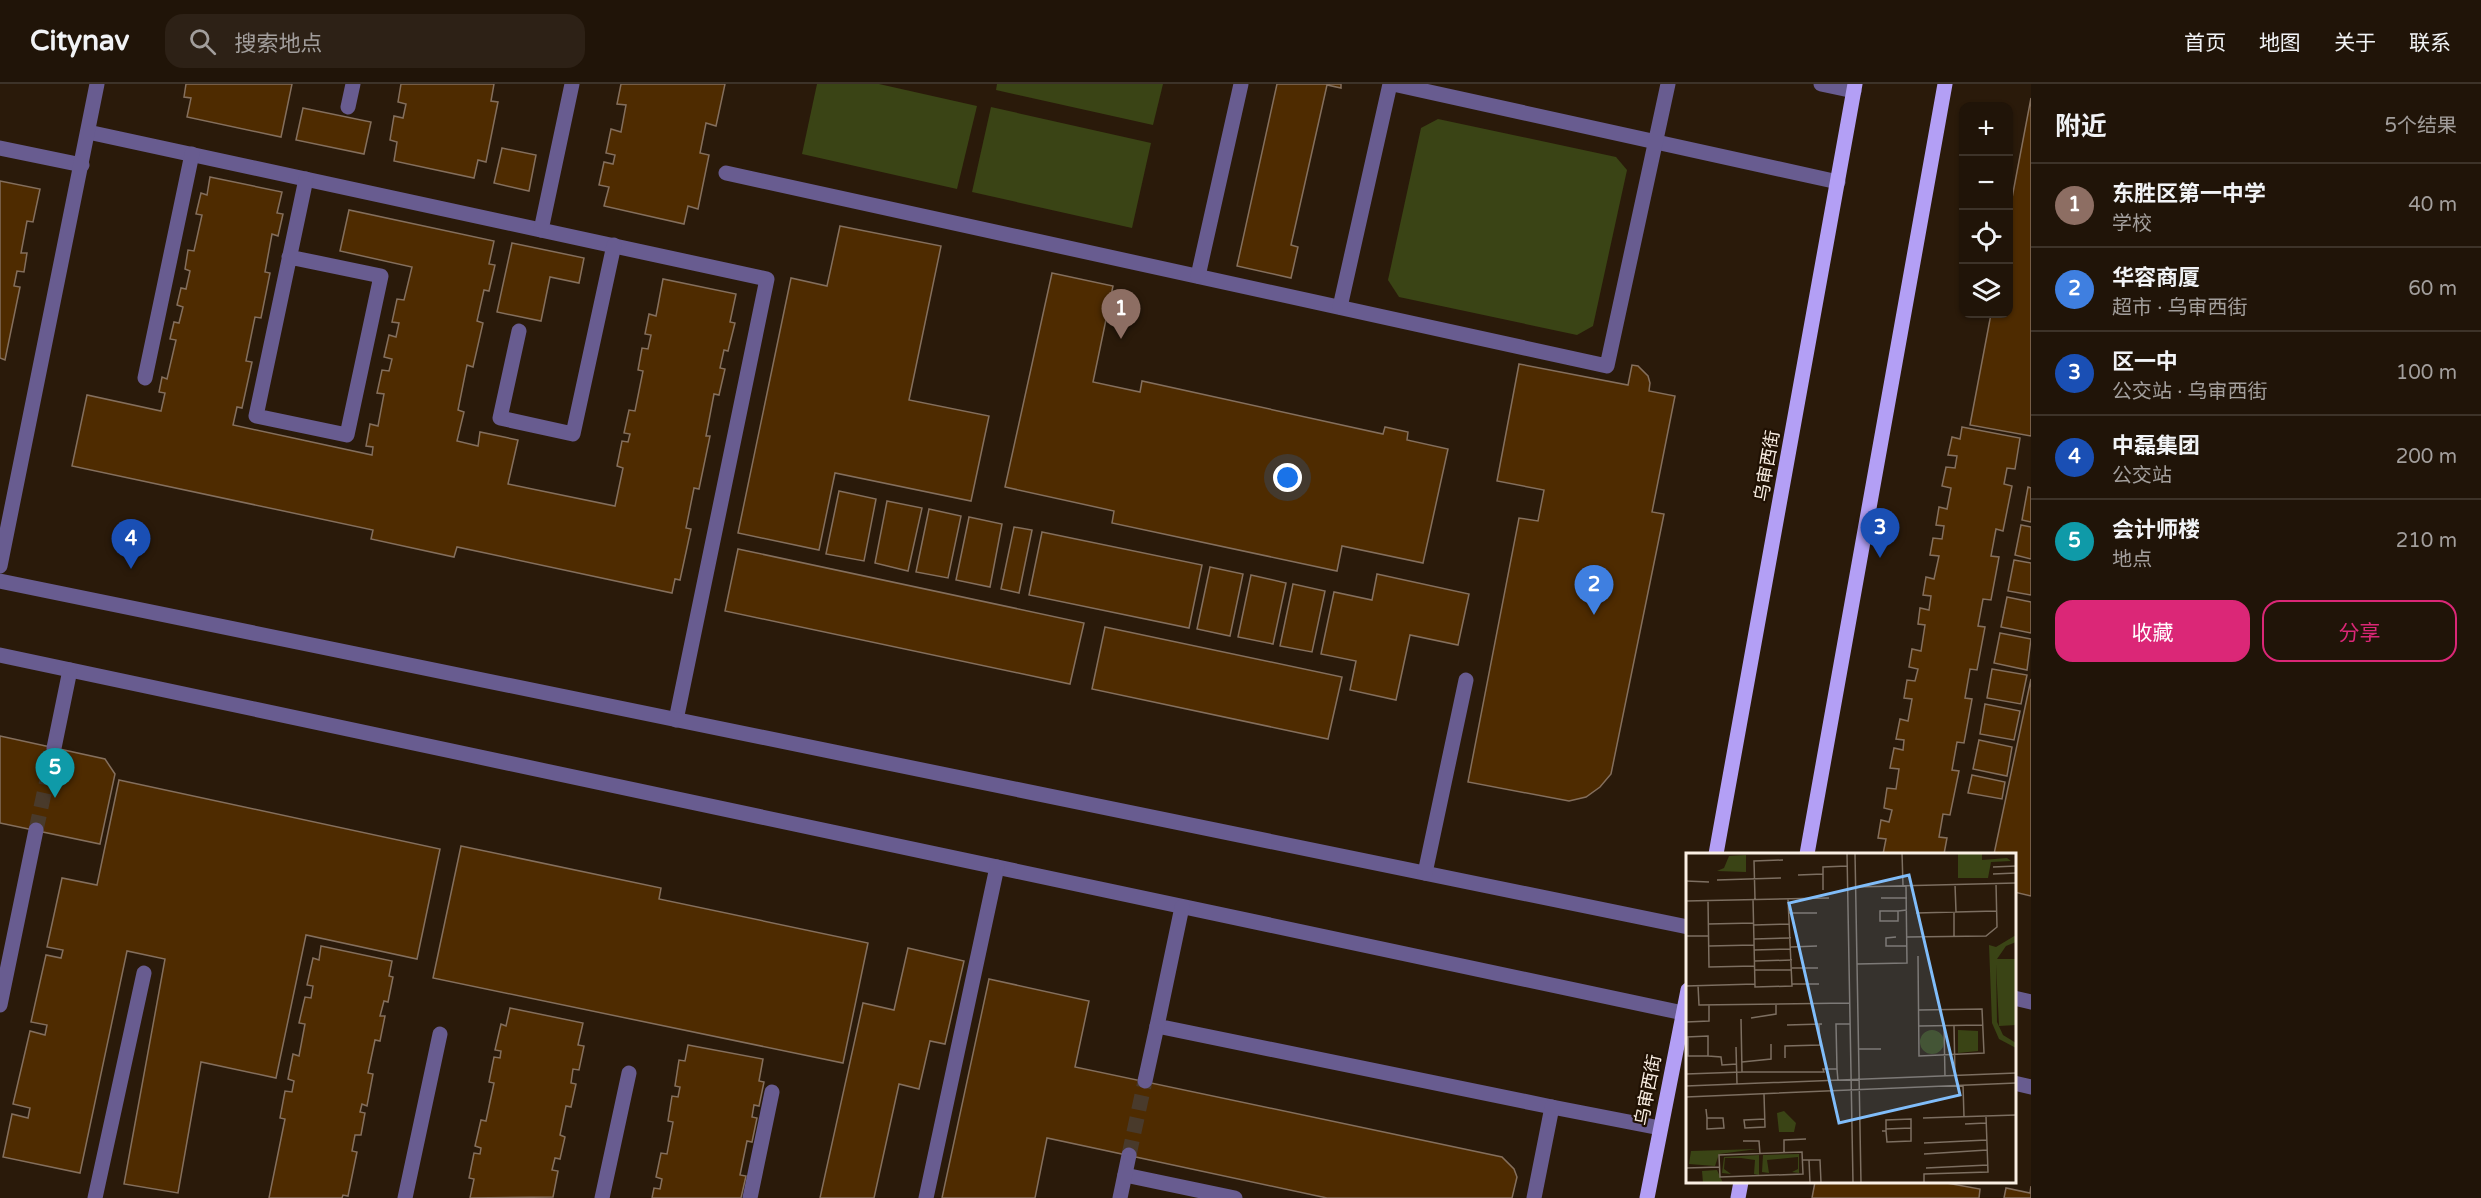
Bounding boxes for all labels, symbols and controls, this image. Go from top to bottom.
search box [165,14,585,68]
text: Citynav [30,24,129,58]
icon: search [186,25,219,58]
text: 搜索地点 [234,31,322,57]
text: 首页 [2184,31,2226,56]
text: 地图 [2259,31,2301,56]
text: 关于 [2334,31,2376,56]
text: 联系 [2409,31,2451,56]
map controls [1959,102,2013,318]
button: + [1959,102,2013,156]
text: 附近 [2055,111,2107,142]
text: 5个结果 [2384,114,2457,138]
button: − [1959,156,2013,210]
text: 东胜区第一中学 [2112,181,2266,207]
text: 1 [2068,193,2081,217]
text: 40 m [2408,193,2457,217]
button: locate [1959,210,2013,264]
text: 学校 [2112,212,2152,236]
button: layers [1959,264,2013,318]
text: 华容商厦 [2112,265,2200,291]
text: 2 [2068,277,2081,301]
text: 60 m [2408,277,2457,301]
pin: 1 [1102,290,1140,339]
text: 超市 · 乌审西街 [2112,296,2248,320]
text: 区一中 [2112,349,2178,375]
text: 3 [2068,361,2081,385]
text: 100 m [2396,361,2457,385]
text: 公交站 · 乌审西街 [2112,380,2268,404]
street label: 乌审西街 [1750,429,1784,503]
text: 中磊集团 [2112,433,2200,459]
text: 4 [2068,445,2081,469]
text: 200 m [2396,445,2457,469]
your location [1273,463,1302,492]
text: 公交站 [2112,464,2172,488]
pin: 3 [1860,508,1900,558]
text: 会计师楼 [2112,517,2200,543]
pin: 4 [112,520,150,569]
text: 5 [2068,529,2081,553]
text: 210 m [2396,529,2457,553]
text: 地点 [2112,548,2152,572]
pin: 2 [1574,566,1614,615]
button: 收藏 [2055,600,2250,662]
button: 分享 [2262,600,2457,662]
pin: 5 [36,748,74,798]
inset map [1686,853,2016,1183]
street label: 乌审西街 [1630,1053,1666,1127]

